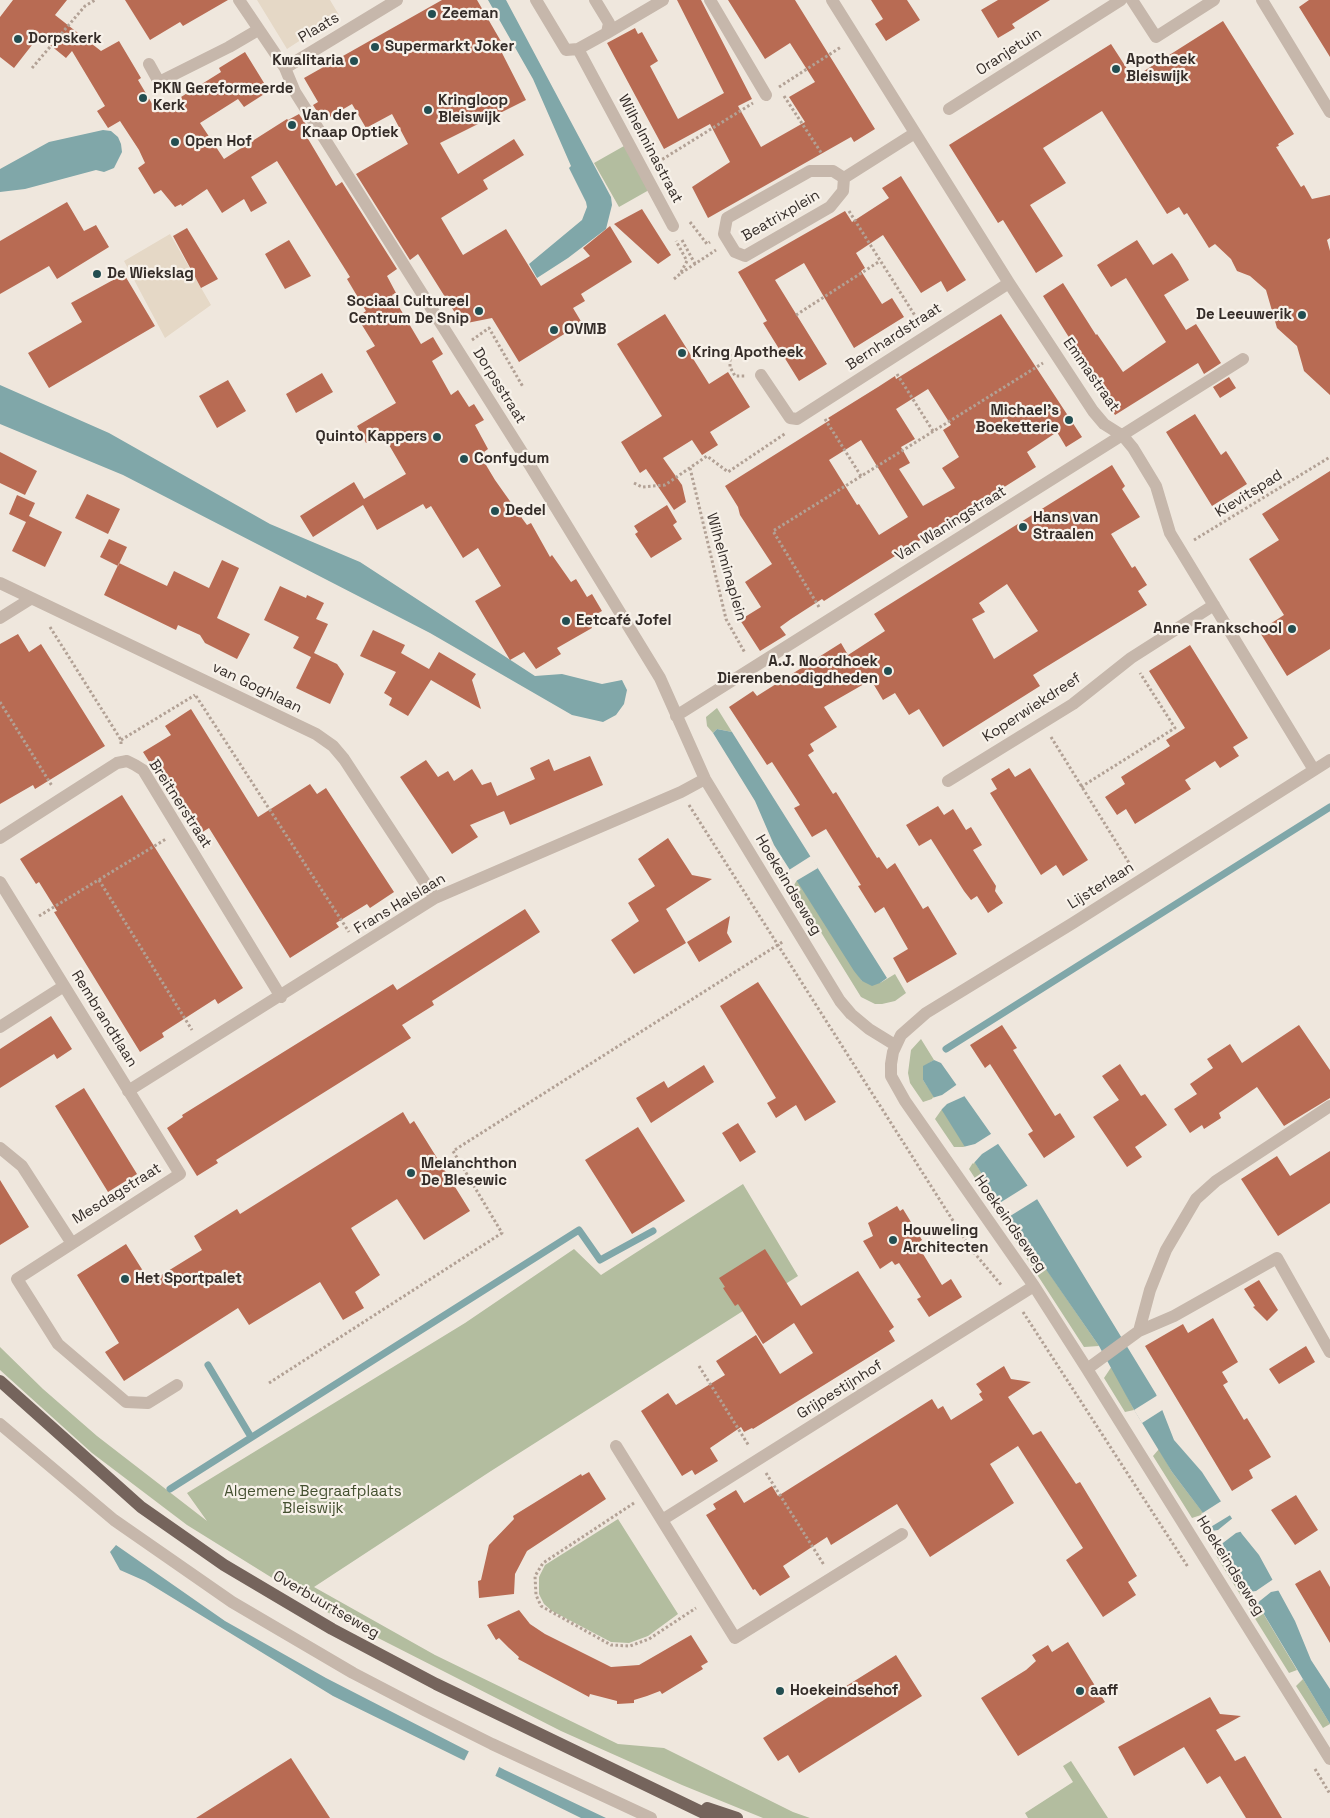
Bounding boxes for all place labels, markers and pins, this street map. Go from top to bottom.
place label: Zeeman [442,5,499,23]
marker: Zeeman [426,8,438,20]
place label: Dorpskerk [28,30,102,48]
marker: Dorpskerk [12,33,24,45]
place label: Supermarkt Joker [385,38,514,56]
marker: Supermarkt Joker [369,41,381,53]
place label: Apotheek Bleiswijk [1126,51,1196,86]
place label: Kwalitaria [272,52,344,70]
marker: Kwalitaria [348,55,360,67]
marker: Apotheek Bleiswijk [1110,63,1122,75]
place label: PKN Gereformeerde Kerk [153,80,293,115]
marker: PKN Gereformeerde Kerk [137,92,149,104]
place label: Kringloop Bleiswijk [438,92,508,127]
marker: Kringloop Bleiswijk [422,104,434,116]
place label: Van der Knaap Optiek [302,107,399,142]
marker: Van der Knaap Optiek [286,119,298,131]
place label: Open Hof [185,133,252,151]
marker: Open Hof [169,136,181,148]
place label: De Wiekslag [107,265,194,283]
marker: De Wiekslag [91,268,103,280]
place label: Sociaal Cultureel Centrum De Snip [347,293,469,328]
marker: Sociaal Cultureel Centrum De Snip [473,305,485,317]
place label: De Leeuwerik [1196,306,1292,324]
marker: De Leeuwerik [1296,309,1308,321]
place label: OVMB [564,321,606,339]
marker: OVMB [548,324,560,336]
place label: Kring Apotheek [692,344,804,362]
marker: Kring Apotheek [676,347,688,359]
place label: Michael's Boeketterie [976,402,1059,437]
marker: Michael's Boeketterie [1063,414,1075,426]
place label: Quinto Kappers [316,428,427,446]
marker: Quinto Kappers [431,431,443,443]
place label: Confydum [474,450,549,468]
marker: Confydum [458,453,470,465]
place label: Dedel [505,502,546,520]
marker: Dedel [489,505,501,517]
place label: Hans van Straalen [1033,509,1098,544]
marker: Hans van Straalen [1017,521,1029,533]
place label: Eetcafé Jofel [576,612,671,630]
marker: Eetcafé Jofel [560,615,572,627]
place label: Anne Frankschool [1153,620,1282,638]
marker: Anne Frankschool [1286,623,1298,635]
place label: A.J. Noordhoek Dierenbenodigdheden [717,653,878,688]
marker: A.J. Noordhoek Dierenbenodigdheden [882,665,894,677]
place label: Melanchthon De Blesewic [421,1155,517,1190]
marker: Melanchthon De Blesewic [405,1167,417,1179]
place label: Houweling Architecten [903,1222,988,1257]
marker: Houweling Architecten [887,1234,899,1246]
place label: Het Sportpalet [135,1270,242,1288]
marker: Het Sportpalet [119,1273,131,1285]
place label: Hoekeindsehof [790,1682,898,1700]
place label: aaff [1090,1682,1118,1700]
marker: Hoekeindsehof [774,1685,786,1697]
marker: aaff [1074,1685,1086,1697]

